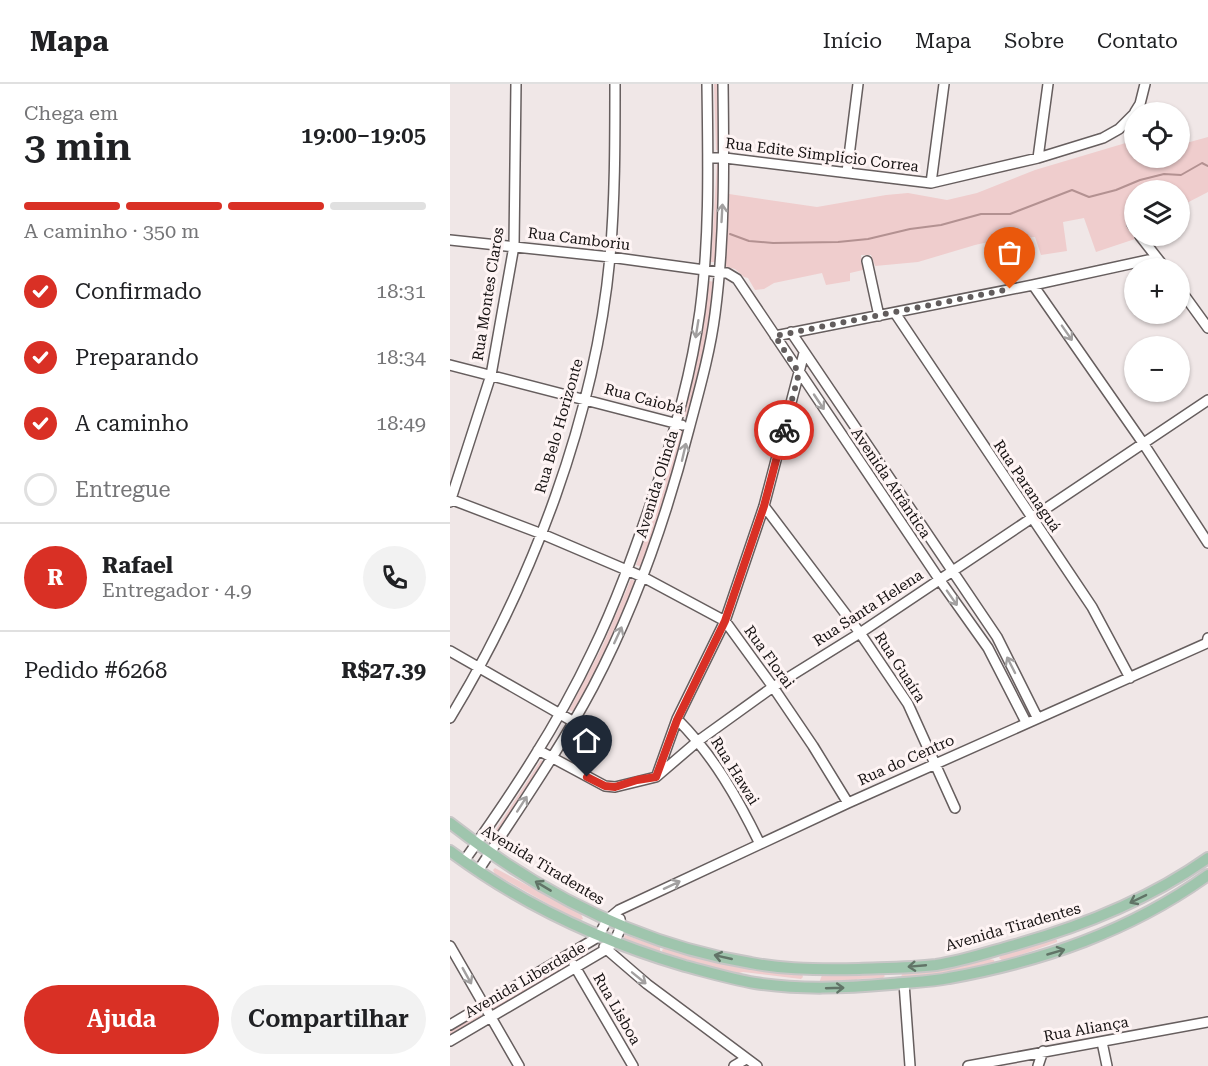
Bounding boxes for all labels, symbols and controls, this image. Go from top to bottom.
text: Mapa [30,25,109,58]
text: Início [823,29,882,53]
text: Mapa [915,29,971,53]
text: Sobre [1004,29,1064,53]
text: Contato [1097,29,1178,53]
text: Chega em [24,101,118,125]
map controls [1124,102,1190,402]
button: locate [1124,102,1190,168]
text: 19:00–19:05 [301,123,426,148]
text: 3 min [24,124,131,170]
street label: Rua Edite Simplicio Correa [724,134,920,176]
button: layers [1124,180,1190,246]
one-way arrow [717,204,728,224]
text: A caminho · 350 m [24,219,200,243]
street label: Rua Camboriu [527,224,632,254]
street label: Rua Montes Claros [469,226,507,362]
pin [984,227,1035,289]
icon: bag [993,236,1026,269]
button: + [1124,258,1190,324]
icon: check [24,275,57,308]
text: Confirmado [75,279,202,304]
text: 18:31 [376,279,426,303]
one-way arrow [691,319,702,338]
one-way arrow [1061,324,1073,340]
button: − [1124,336,1190,402]
icon: check [24,341,57,374]
text: Preparando [75,345,199,370]
text: 18:34 [376,345,426,369]
street label: Rua Belo Horizonte [531,357,587,495]
street label: Rua Caiobá [602,380,686,418]
one-way arrow [813,394,825,410]
courier [754,400,814,460]
icon: check [24,407,57,440]
text: A caminho [75,411,189,436]
text: 18:49 [376,411,426,435]
icon: bike [768,414,801,447]
street label: Avenida Atrântica [847,424,935,542]
street label: Avenida Olinda [632,428,682,540]
street label: Rua Paranaguá [990,437,1064,535]
one-way arrow [679,443,690,462]
text: Entregue [75,477,171,502]
button: phone [363,546,426,609]
text: Rafael [102,553,173,578]
text: R [47,565,64,590]
street label: Rua Santa Helena [810,566,926,650]
text: Entregador · 4.9 [102,578,252,602]
one-way arrow [946,590,958,606]
street label: Rua Florai [740,622,798,692]
one-way arrow [613,627,625,645]
street label: Rua Guaíra [871,629,929,705]
one-way arrow [1005,657,1016,675]
text: Pedido #6268 [24,658,167,683]
text: R$27.39 [341,658,426,683]
pin [561,715,612,777]
icon: home [570,724,603,757]
street label: Rua do Centro [855,731,957,789]
street label: Rua Hawai [707,734,763,808]
one-way arrow [516,797,528,813]
street label: Avenida Tiradentes [478,821,608,909]
one-way arrow [663,879,681,891]
one-way arrow [535,880,552,892]
one-way arrow [1130,893,1147,905]
street label: Avenida Tiradentes [943,899,1083,955]
street label: Avenida Liberdade [462,938,588,1022]
one-way arrow [1046,946,1065,957]
one-way arrow [714,951,733,963]
one-way arrow [908,961,928,972]
one-way arrow [461,967,473,984]
street label: Rua Lisboa [589,970,645,1048]
one-way arrow [631,971,647,984]
one-way arrow [824,982,844,994]
button: Ajuda [24,985,219,1054]
button: Compartilhar [231,985,426,1054]
street label: Rua Aliança [1042,1013,1130,1045]

